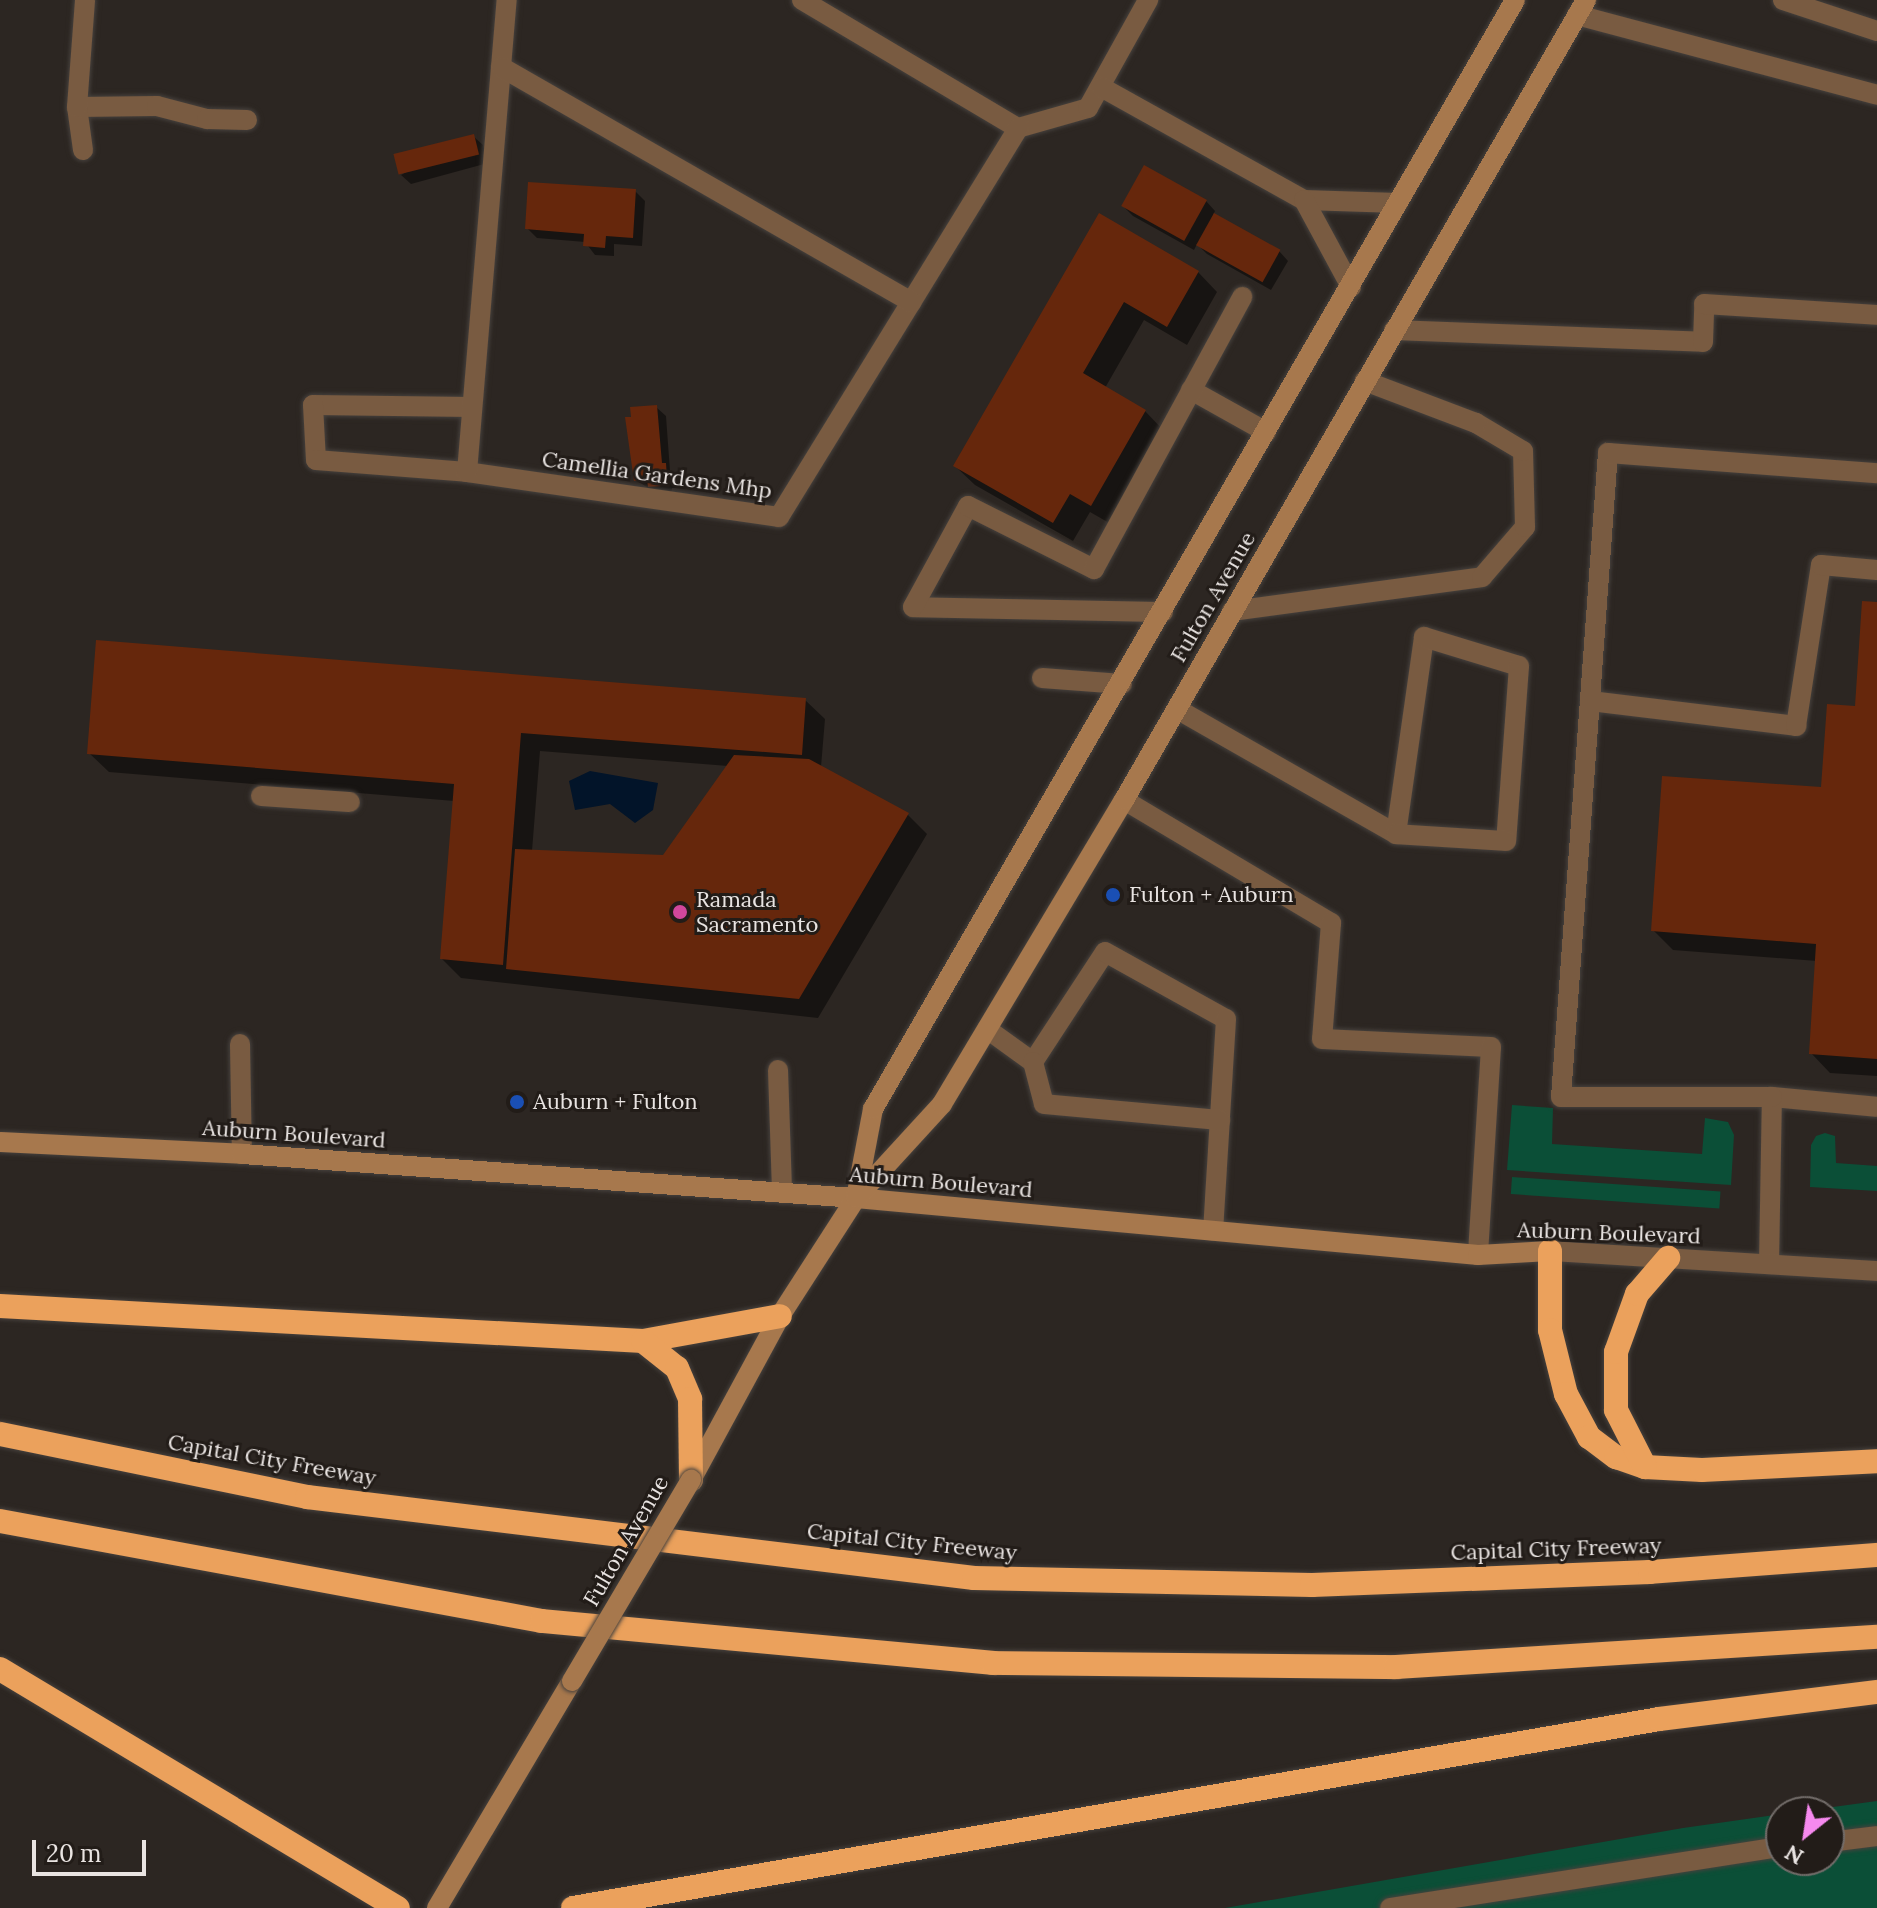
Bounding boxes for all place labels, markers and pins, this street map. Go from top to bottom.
place label: Fulton + Auburn [1129,882,1294,908]
place label: Ramada Sacramento [696,886,818,938]
marker: Fulton + Auburn [1104,886,1122,904]
marker: Ramada Sacramento [671,903,689,921]
place label: Auburn + Fulton [533,1089,698,1115]
marker: Auburn + Fulton [508,1093,526,1111]

